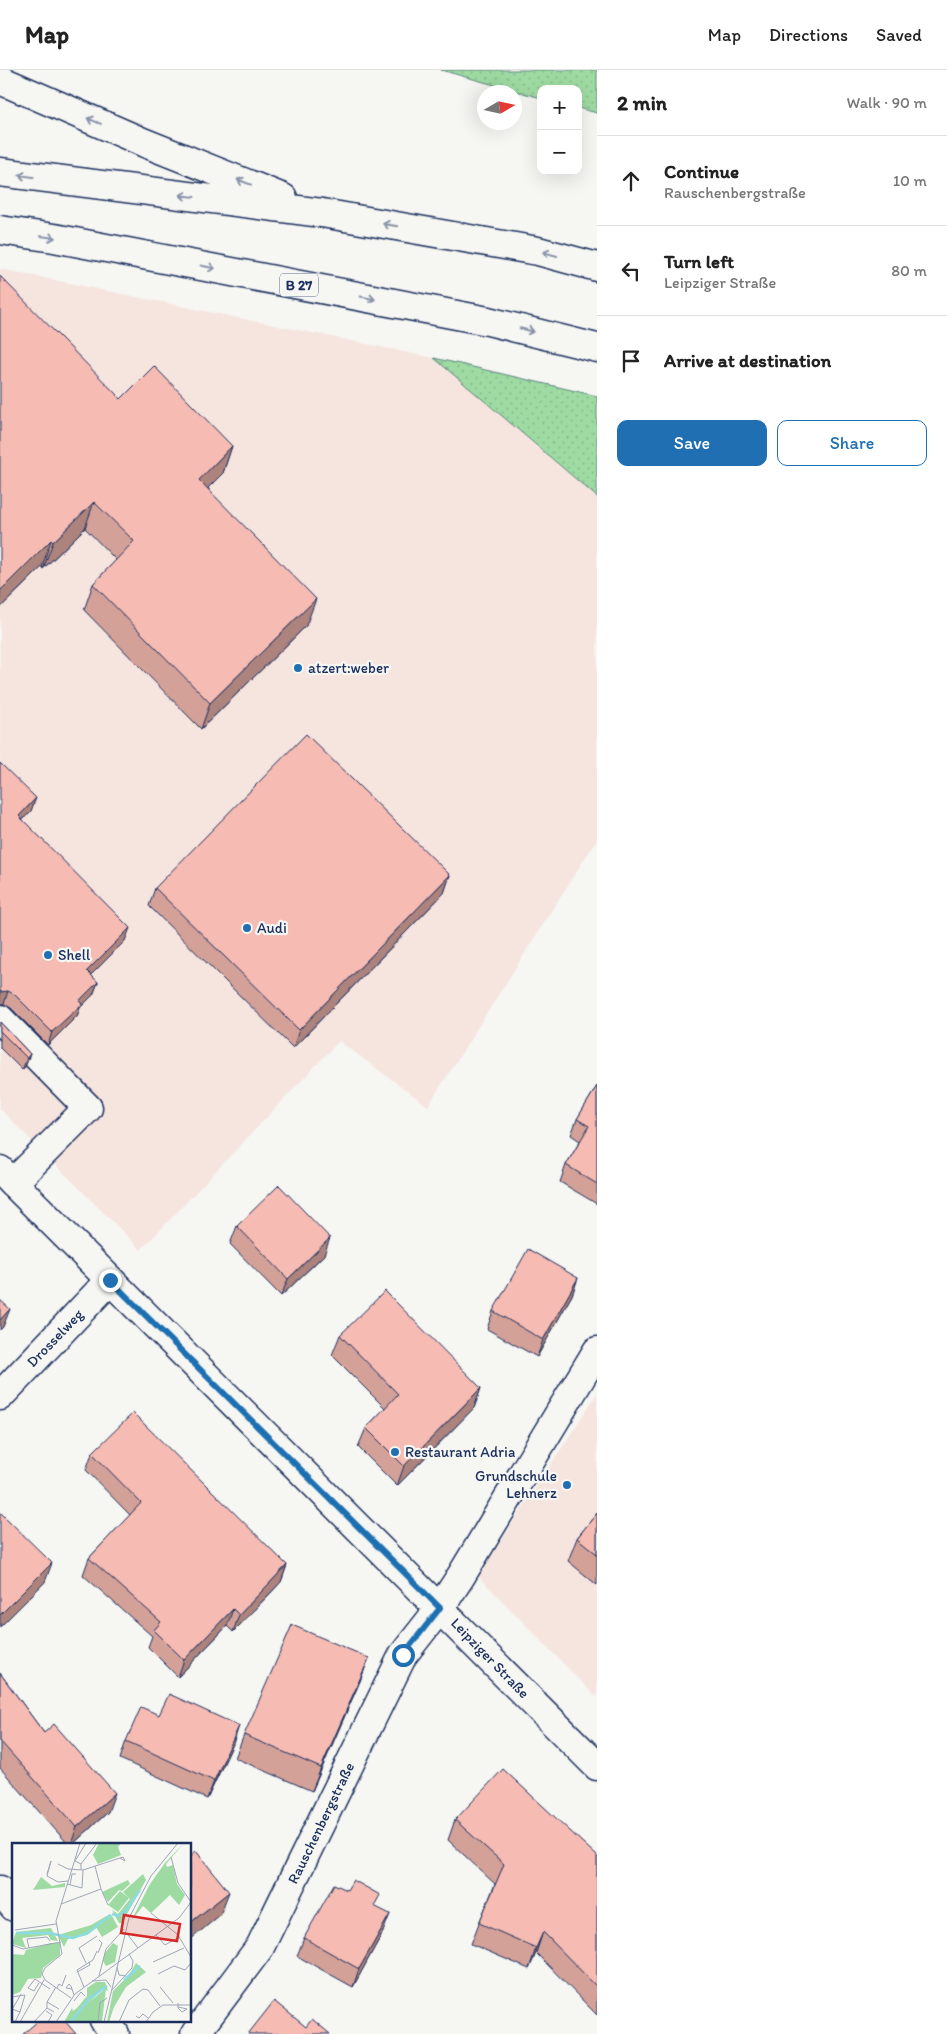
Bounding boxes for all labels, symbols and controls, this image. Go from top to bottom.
text: Map [25,20,69,49]
text: Map [708,24,741,46]
text: Directions [769,24,848,46]
text: Saved [876,24,922,46]
north arrow [477,85,522,130]
map controls [537,85,582,175]
button: + [537,85,582,130]
text: 2 min [617,90,667,115]
text: Walk · 90 m [847,93,927,112]
one-way arrow [87,116,102,126]
button: − [537,130,582,175]
text: Continue [664,160,739,183]
icon: ahead [617,167,645,195]
one-way arrow [18,170,34,180]
text: 10 m [893,171,927,190]
one-way arrow [237,177,252,187]
text: Rauschenbergstraße [664,183,806,202]
one-way arrow [179,191,195,201]
one-way arrow [383,220,399,230]
one-way arrow [40,232,56,242]
one-way arrow [542,249,558,258]
text: Turn left [664,250,734,273]
icon: left [617,257,645,285]
text: 80 m [891,261,927,280]
one-way arrow [200,263,216,272]
text: Leipziger Straße [664,273,776,292]
road number: B 27 [280,274,318,296]
one-way arrow [359,293,375,303]
one-way arrow [518,326,534,335]
icon: arrive [617,347,645,375]
text: Arrive at destination [664,349,831,372]
button: Save [617,420,767,466]
button: Share [777,420,927,466]
place label: atzert:weber [308,659,389,677]
marker: atzert:weber [292,662,304,674]
place label: Audi [257,919,287,937]
marker: Audi [241,922,253,934]
place label: Shell [58,946,91,964]
marker: Shell [42,949,54,961]
route end [99,1269,122,1292]
street label: Drosselweg [23,1305,87,1371]
place label: Restaurant Adria [405,1443,516,1461]
marker: Restaurant Adria [389,1446,401,1458]
place label: Grundschule Lehnerz [475,1467,557,1502]
marker: Grundschule Lehnerz [561,1479,573,1491]
street label: Leipziger Straße [447,1614,533,1702]
route start [392,1644,415,1667]
street label: Rauschenbergstraße [284,1759,358,1887]
inset map [12,1843,191,2022]

